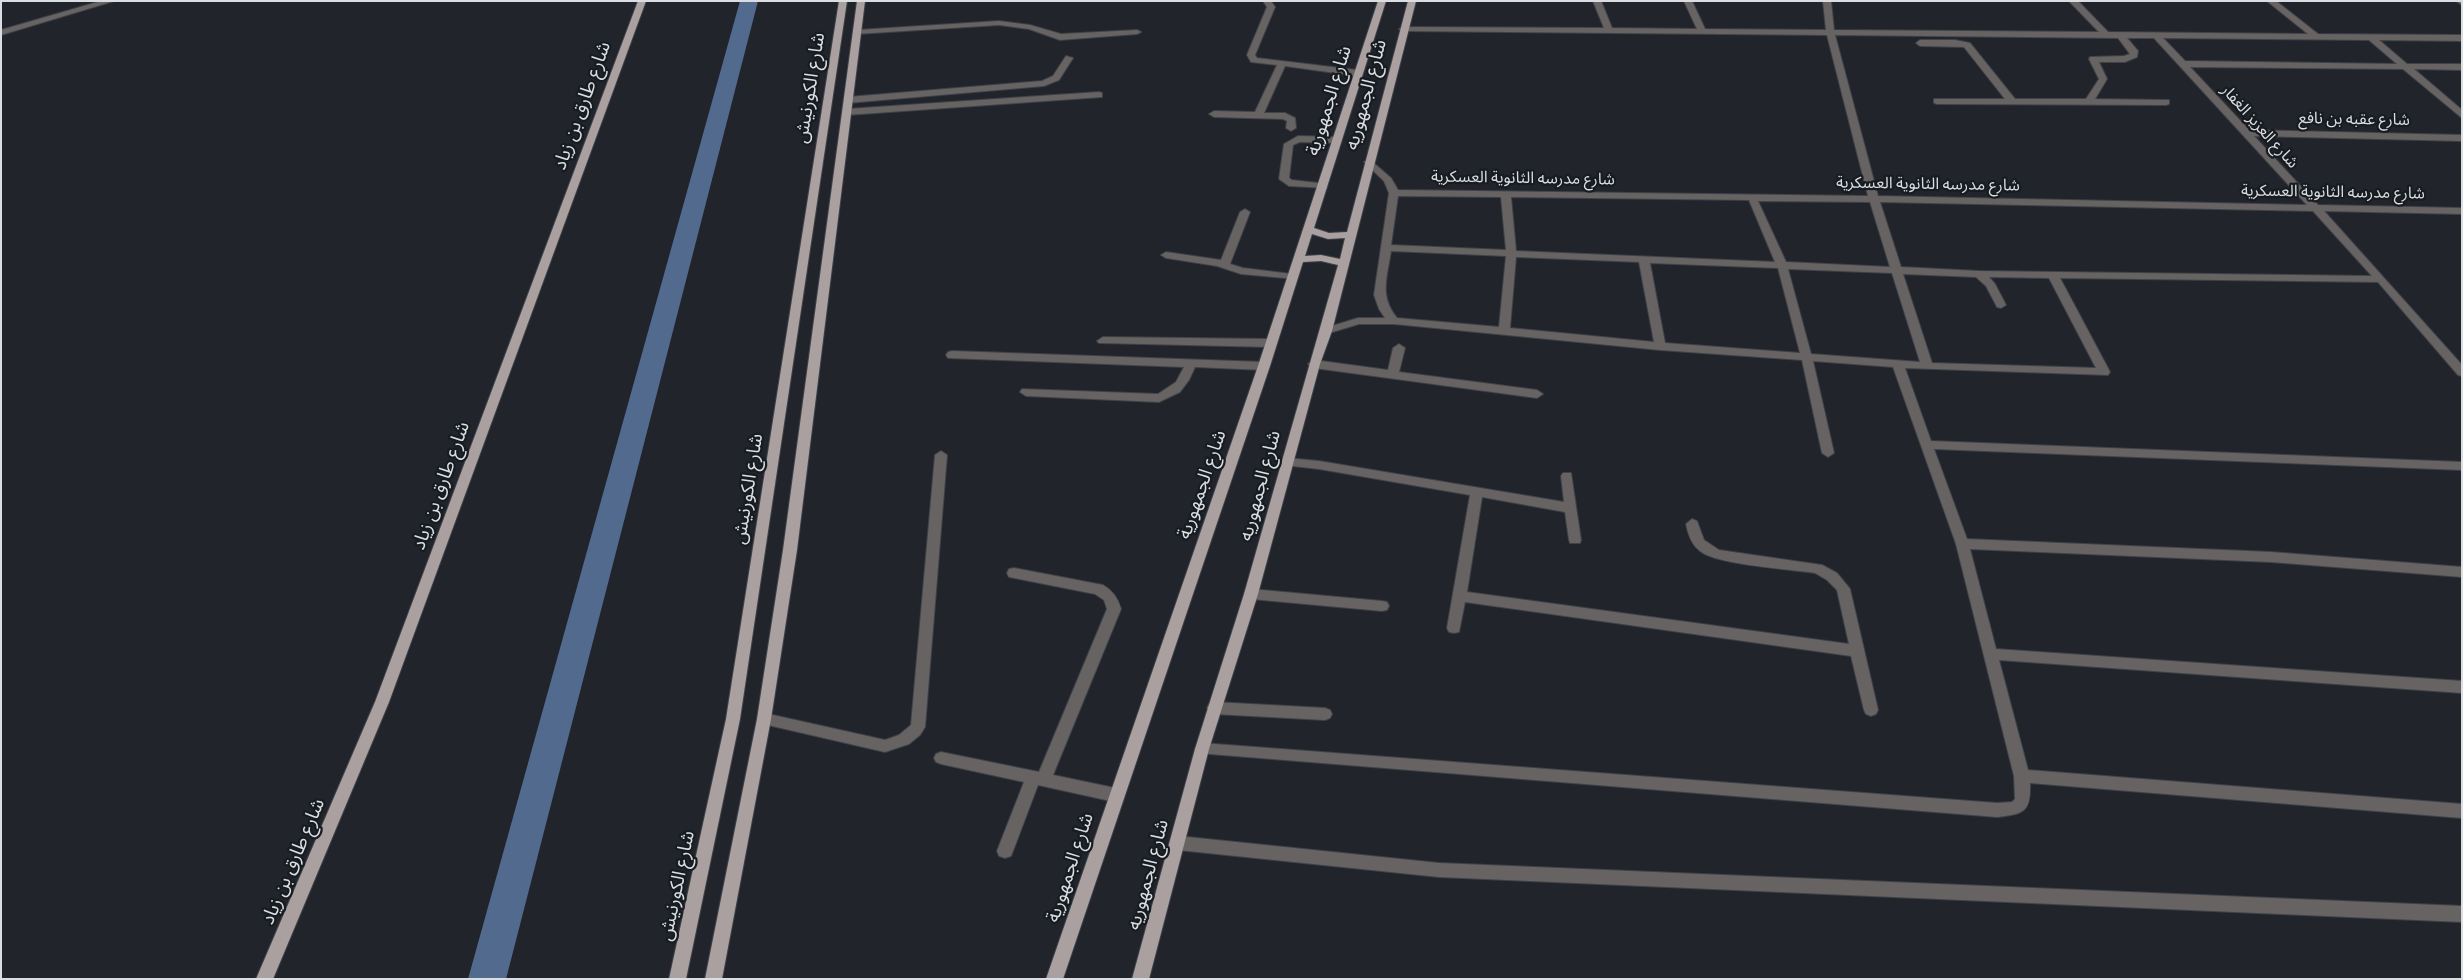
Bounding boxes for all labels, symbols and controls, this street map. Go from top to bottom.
street label: شارع الكورنيش [791,31,831,145]
street label: شارع الجمهوريه [1341,37,1393,153]
street label: شارع طارق بن زياد [549,39,617,173]
street label: شارع الجمهورية [1302,43,1358,159]
street label: شارع العزيز الغفار [2216,81,2302,173]
street label: شارع عقبه بن نافع [2298,109,2410,131]
street label: شارع مدرسه الثانوية العسكرية [1431,168,1615,190]
street label: شارع مدرسه الثانوية العسكرية [1836,174,2020,196]
street label: شارع مدرسه الثانوية العسكرية [2241,182,2425,204]
street label: شارع طارق بن زياد [408,419,476,553]
street label: شارع الجمهورية [1174,428,1232,542]
street label: شارع الجمهوريه [1235,428,1287,544]
street label: شارع الكورنيش [729,432,769,546]
street label: شارع طارق بن زياد [257,796,331,928]
street label: شارع الجمهورية [1043,810,1099,926]
street label: شارع الجمهوريه [1123,817,1175,933]
street label: شارع الكورنيش [655,829,701,943]

